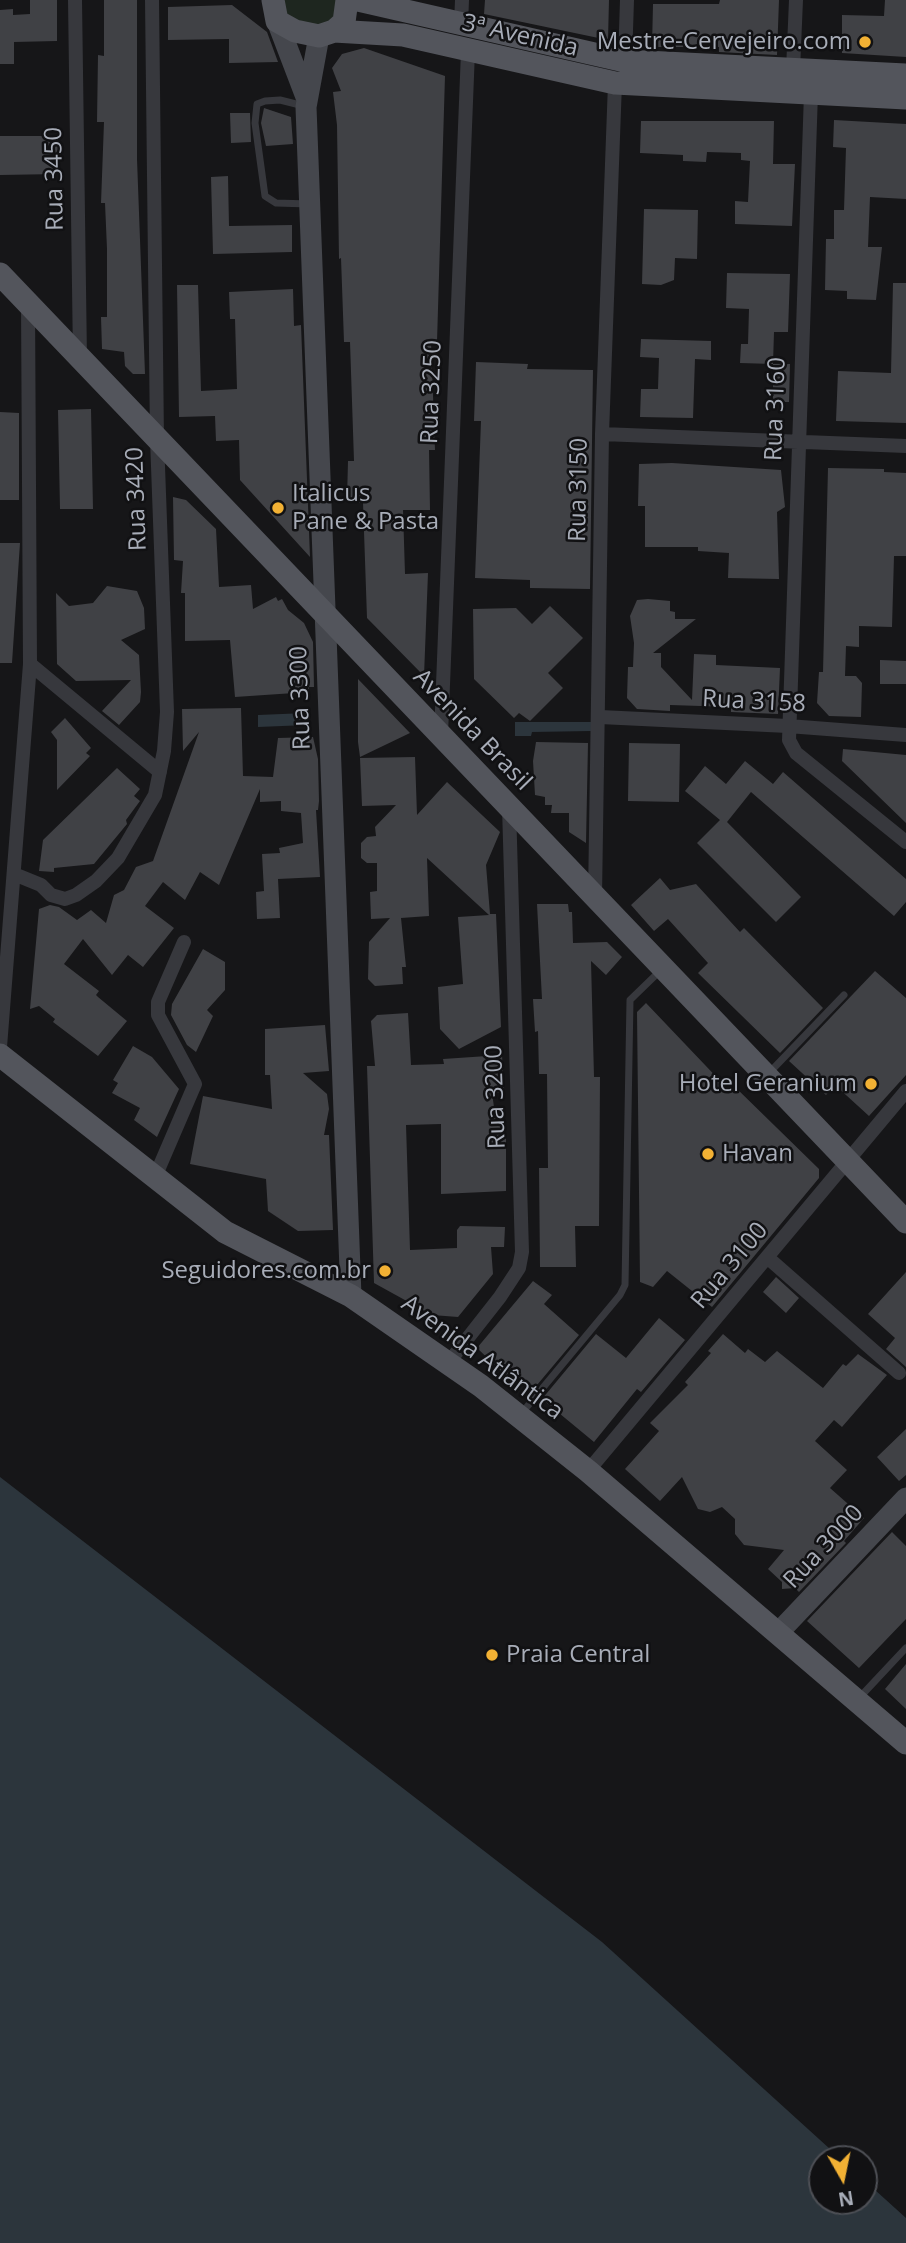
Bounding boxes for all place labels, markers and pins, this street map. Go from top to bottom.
place label: Mestre-Cervejeiro.com [597,28,851,56]
marker: Mestre-Cervejeiro.com [857,34,873,50]
place label: Italicus Pane & Pasta [292,480,439,536]
marker: Italicus Pane & Pasta [270,500,286,516]
place label: Hotel Geranium [679,1070,857,1098]
marker: Hotel Geranium [863,1076,879,1092]
place label: Havan [722,1140,793,1168]
marker: Havan [700,1146,716,1162]
place label: Seguidores.com.br [161,1257,371,1285]
marker: Seguidores.com.br [377,1263,393,1279]
place label: Praia Central [506,1641,650,1669]
marker: Praia Central [484,1647,500,1663]

